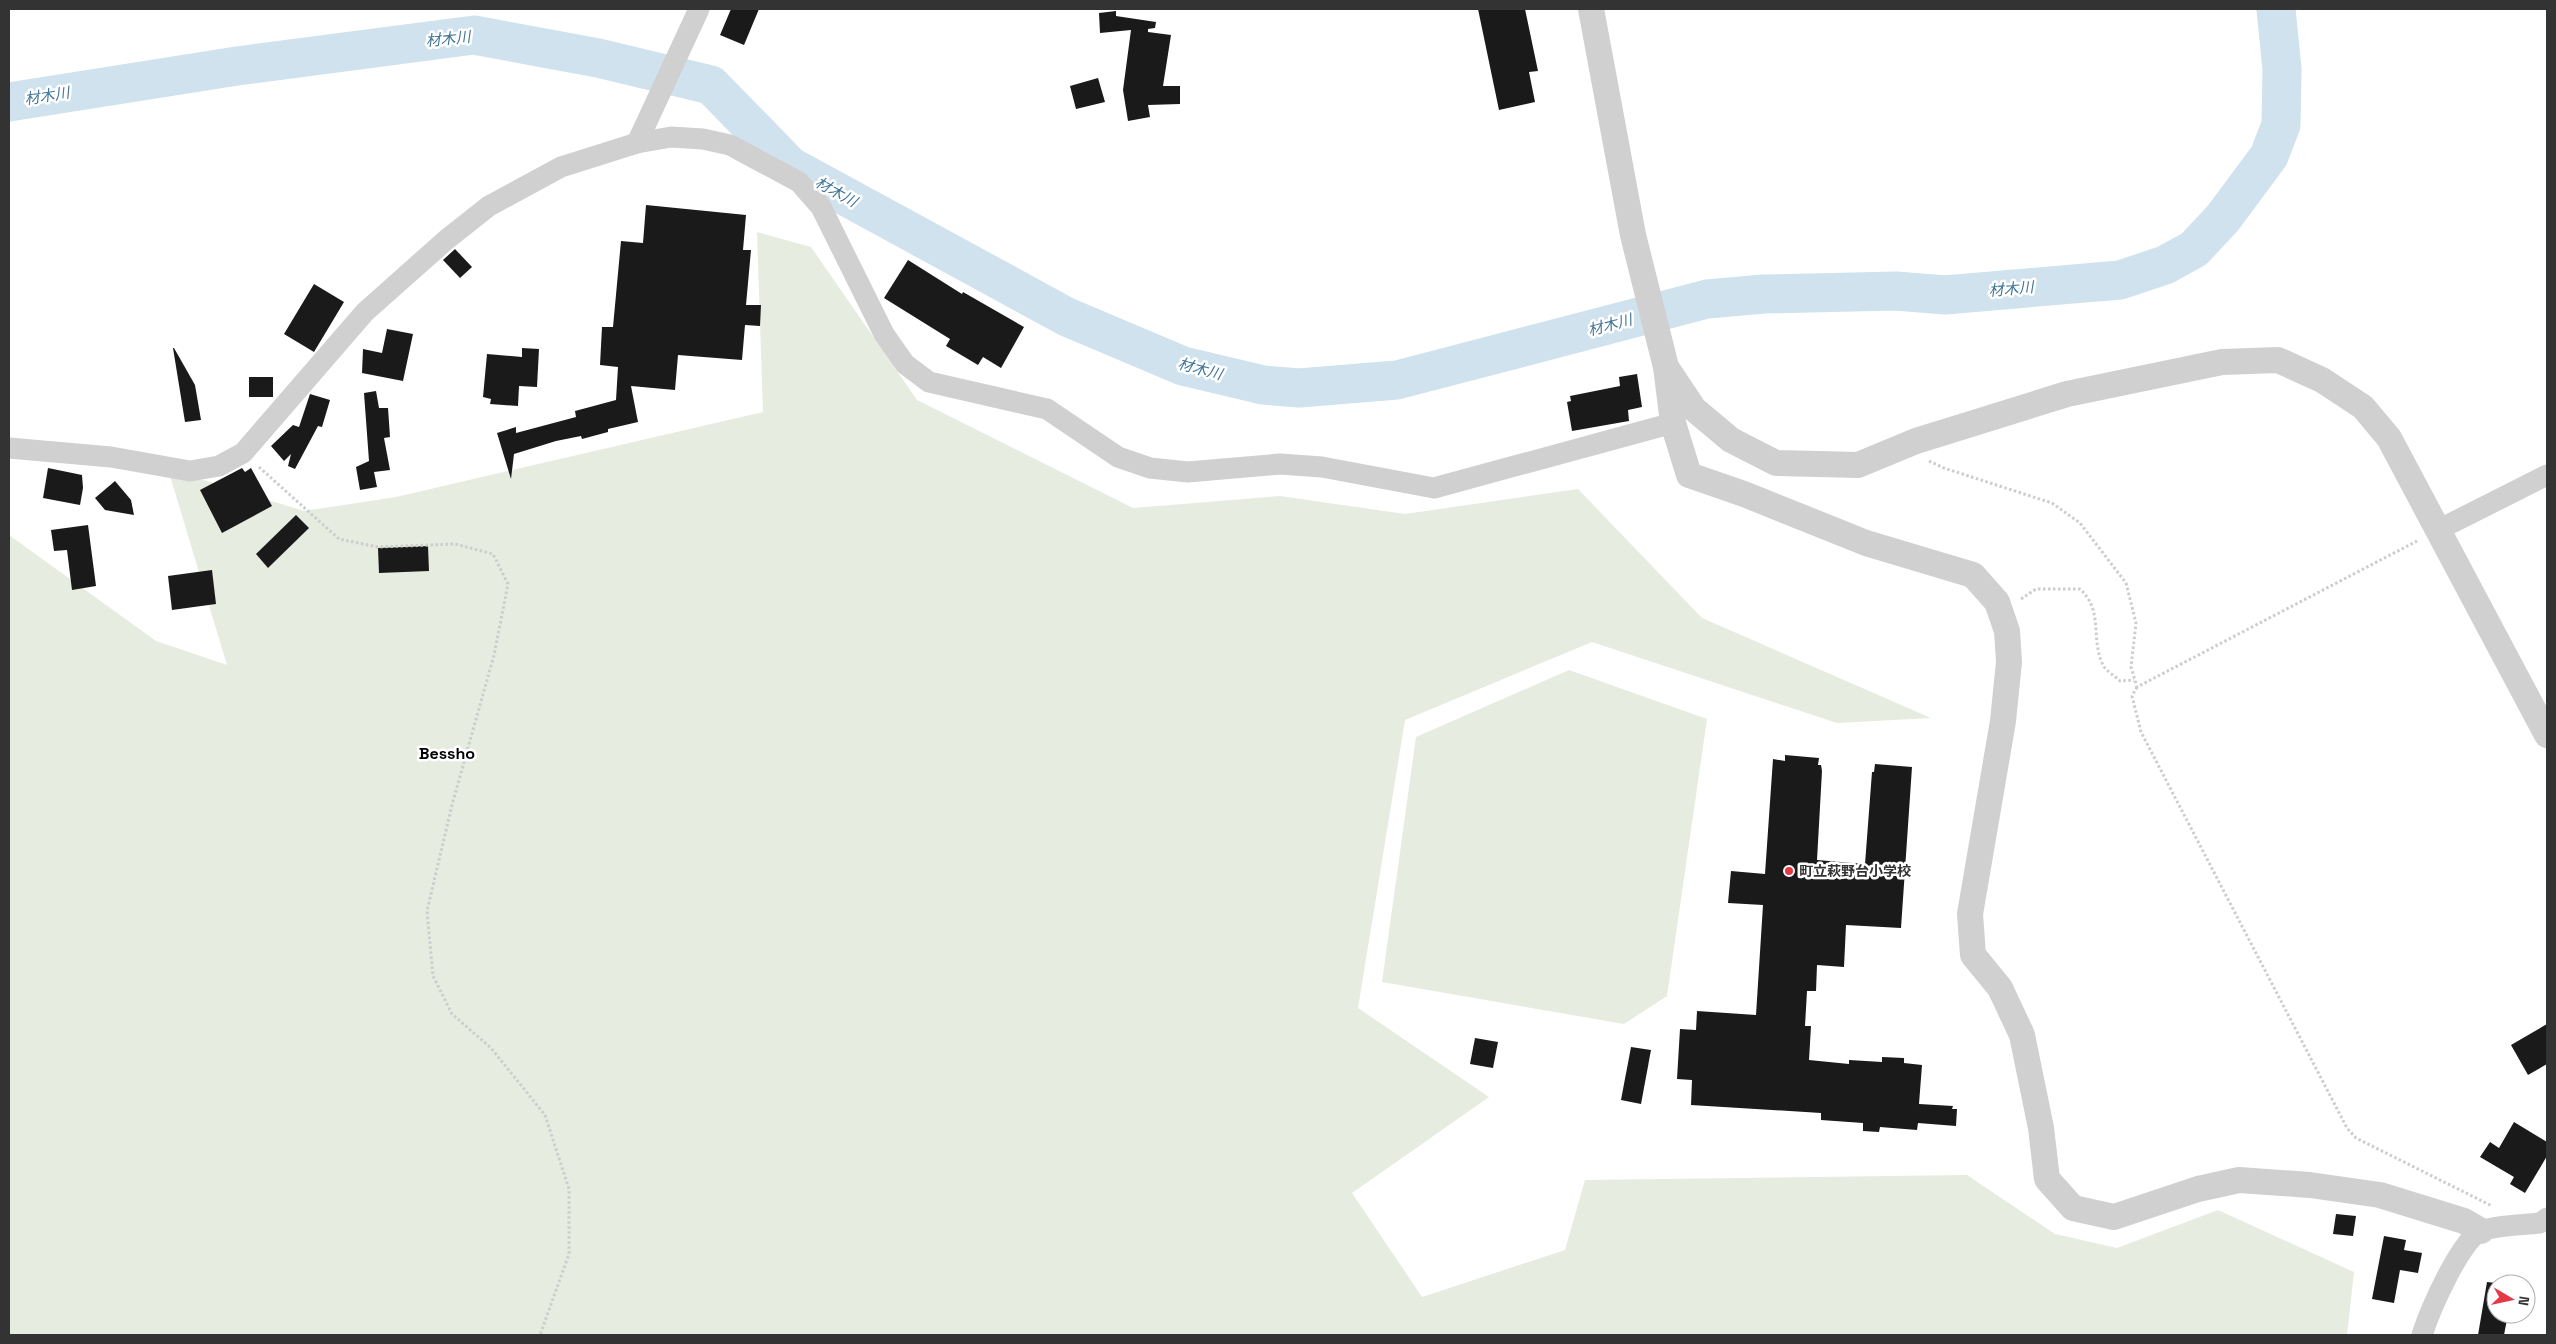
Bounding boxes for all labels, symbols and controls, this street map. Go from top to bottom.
water label: 材木川 [425,26,473,50]
water label: 材木川 [23,82,73,108]
water label: 材木川 [812,172,862,212]
water label: 材木川 [1988,277,2036,300]
water label: 材木川 [1586,309,1636,340]
water label: 材木川 [1176,354,1226,384]
district label: Bessho [419,743,475,764]
place label: 町立萩野台小学校 [1799,862,1911,880]
marker: 町立萩野台小学校 [1783,865,1795,877]
north arrow [2486,1274,2536,1324]
text: N [2514,1295,2533,1307]

